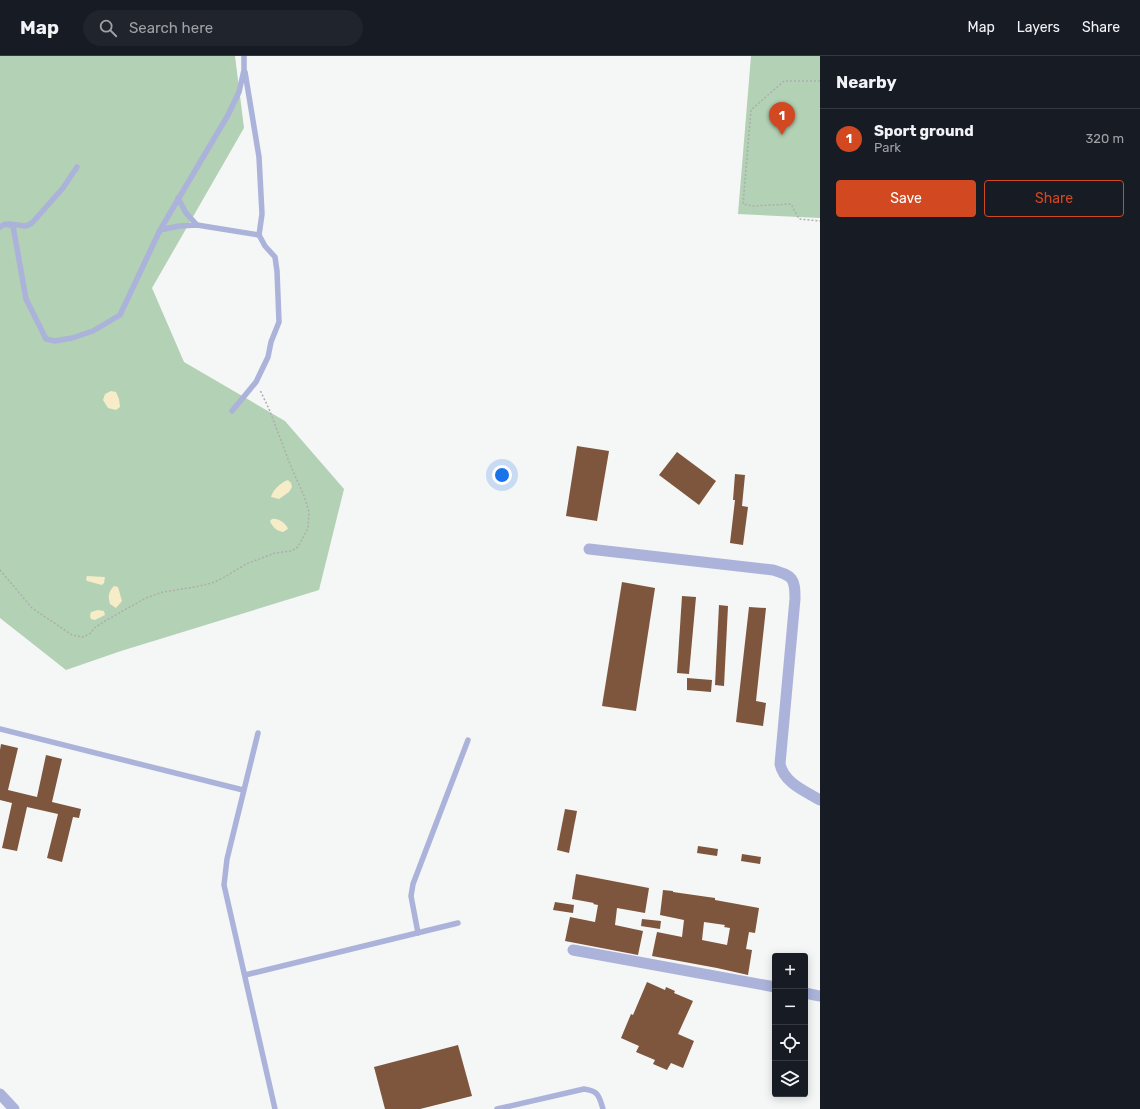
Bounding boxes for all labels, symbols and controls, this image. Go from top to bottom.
search box [83,10,363,46]
text: Map [20,16,59,39]
icon: search [97,17,119,39]
text: Search here [129,19,213,37]
text: Map [968,19,995,36]
text: Layers [1017,19,1060,36]
text: Share [1082,19,1120,36]
text: Nearby [836,72,897,92]
pin: 1 [769,102,795,135]
text: Sport ground [874,122,974,140]
text: 1 [846,131,852,146]
text: 320 m [1086,131,1124,146]
text: Park [874,140,901,155]
button: Save [836,180,976,217]
button: Share [984,180,1124,217]
your location [492,465,512,485]
map controls [772,953,808,1097]
button: + [772,953,808,989]
button: − [772,989,808,1025]
button: locate [772,1025,808,1061]
button: layers [772,1061,808,1097]

